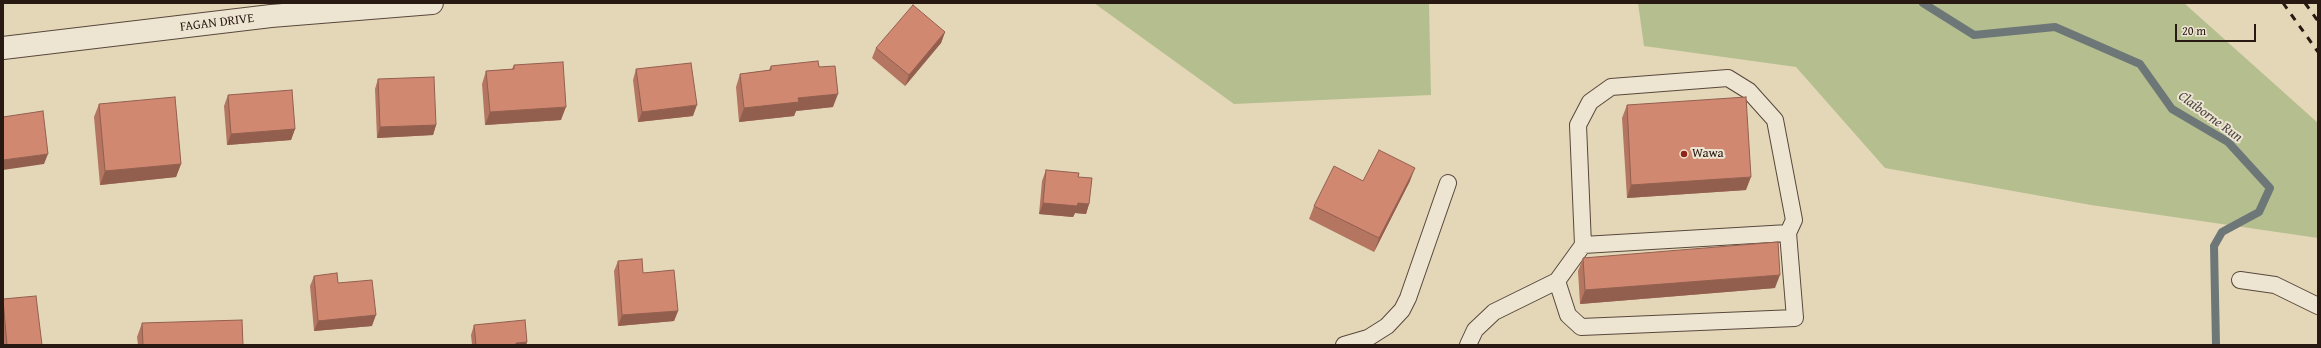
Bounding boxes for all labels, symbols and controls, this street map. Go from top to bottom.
street label: FAGAN DRIVE [179,11,255,35]
scale bar [2177,16,2258,42]
text: 20 m [2182,22,2206,39]
water label: Claiborne Run [2174,88,2246,146]
place label: Wawa [1692,146,1724,162]
marker: Wawa [1679,149,1689,159]

